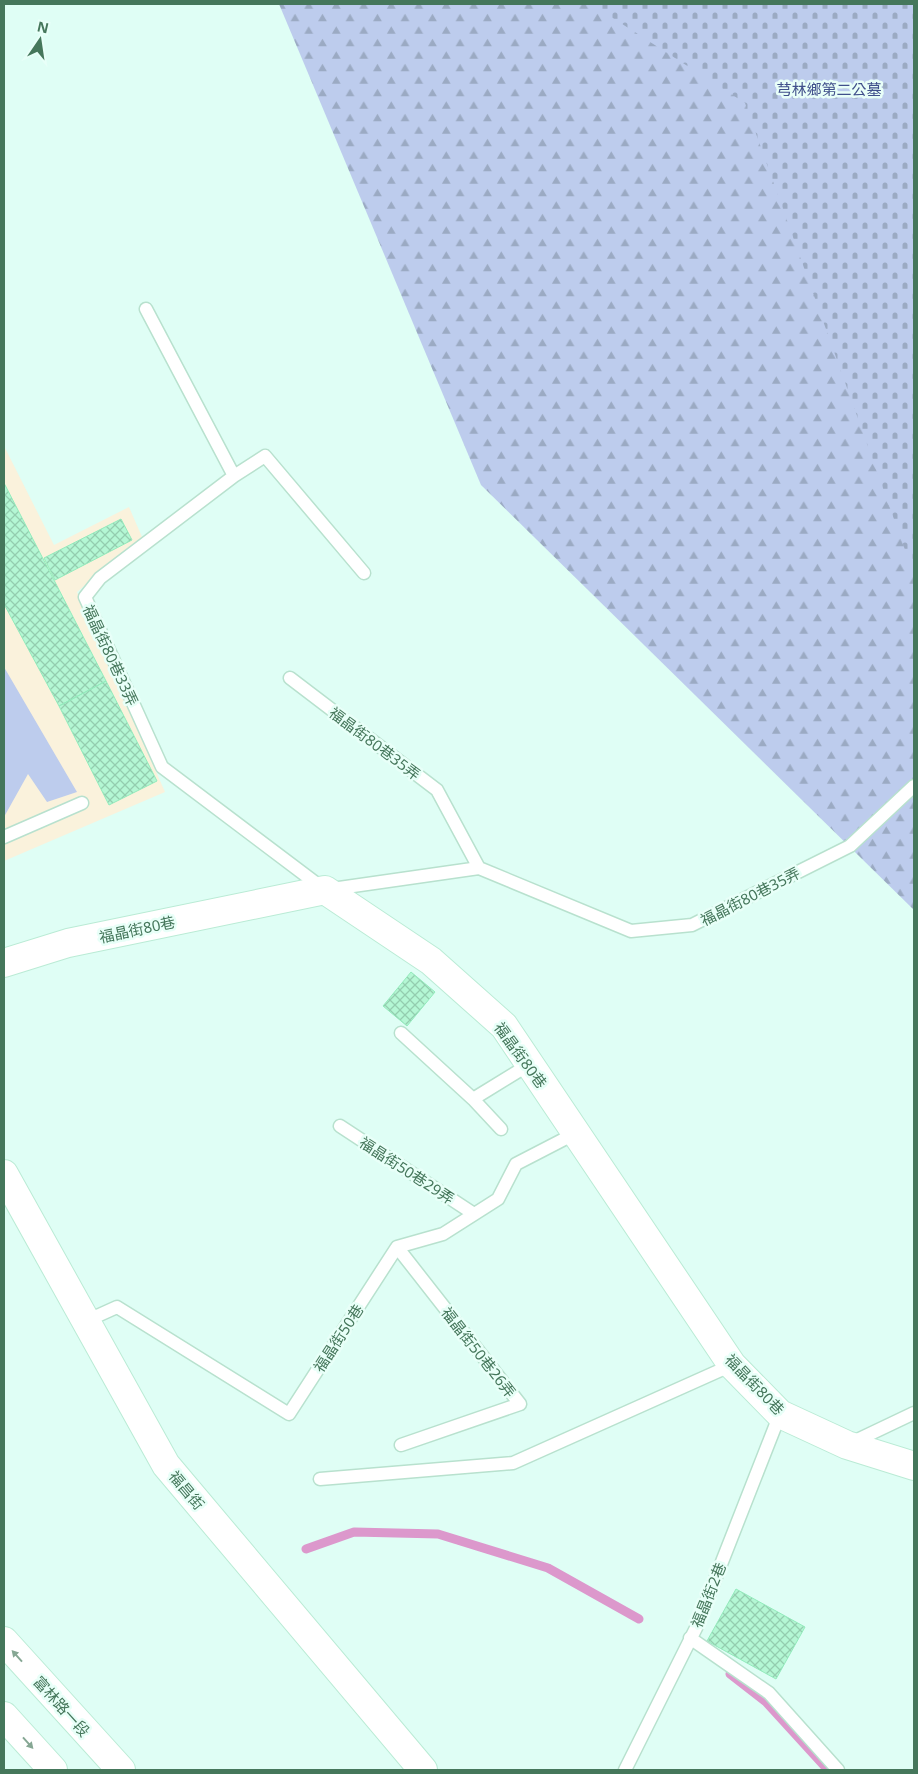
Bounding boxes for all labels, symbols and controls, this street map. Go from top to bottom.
north arrow [15,15,65,65]
text: N [35,16,51,37]
park label: 芎林鄉第二公墓 [776,79,882,99]
street label: 福晶街80巷33弄 [79,601,143,709]
street label: 福晶街80巷35弄 [325,702,425,784]
street label: 福晶街80巷35弄 [697,862,803,930]
street label: 福晶街80巷 [97,911,177,947]
street label: 福晶街80巷 [490,1018,552,1092]
street label: 福晶街50巷29弄 [356,1132,458,1208]
street label: 福晶街50巷 [309,1300,367,1376]
street label: 福晶街50巷26弄 [437,1303,521,1401]
street label: 福晶街80巷 [721,1349,789,1419]
street label: 福昌街 [165,1466,209,1514]
street label: 福晶街2巷 [686,1559,730,1631]
one-way arrow [12,1650,23,1663]
street label: 富林路一段 [29,1671,95,1741]
one-way arrow [22,1737,34,1749]

